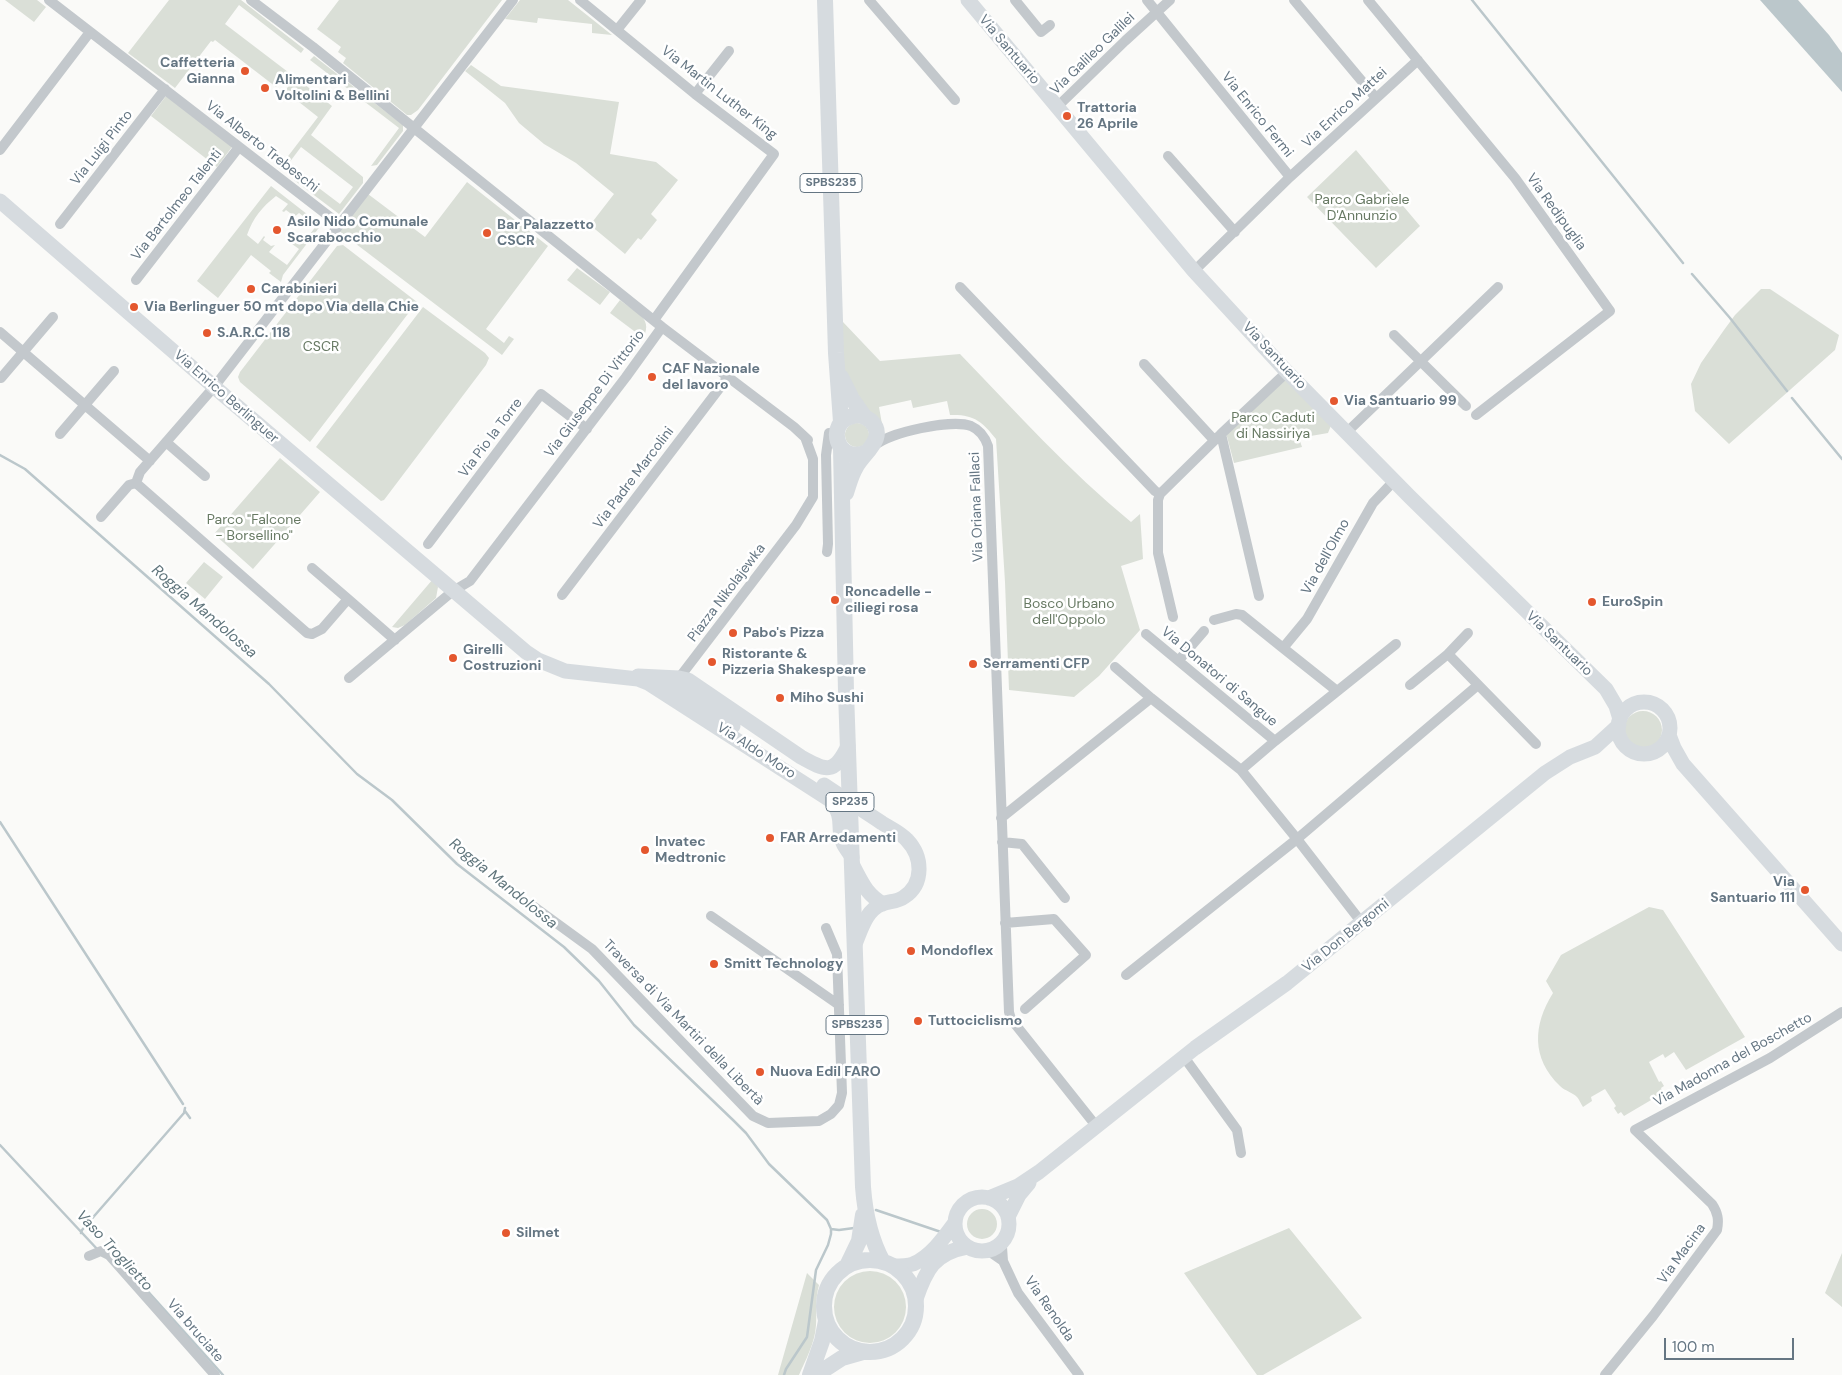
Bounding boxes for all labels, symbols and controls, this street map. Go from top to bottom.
street label: Via Galileo Galilei [1047,9,1139,99]
street label: Via Santuario [975,12,1043,88]
street label: Via Martin Luther King [658,43,780,143]
place label: Caffetteria Gianna [160,55,235,88]
street label: Via Enrico Mattei [1299,64,1391,152]
marker: Caffetteria Gianna [239,65,251,77]
street label: Via Enrico Fermi [1218,69,1296,161]
place label: Alimentari Voltolini & Bellini [275,72,389,104]
marker: Alimentari Voltolini & Bellini [259,82,271,94]
street label: Via Alberto Trebeschi [202,98,322,196]
place label: Trattoria 26 Aprile [1077,100,1138,132]
street label: Via Luigi Pinto [67,107,137,189]
marker: Trattoria 26 Aprile [1061,110,1073,122]
street label: Via Bartolmeo Talenti [128,146,226,264]
street label: Via Redipuglia [1523,170,1589,254]
road number: SPBS235 [800,174,862,192]
park label: Parco Gabriele D'Annunzio [1315,192,1409,224]
place label: Asilo Nido Comunale Scarabocchio [287,214,428,246]
place label: Bar Palazzetto CSCR [497,217,594,250]
marker: Asilo Nido Comunale Scarabocchio [271,224,283,236]
marker: Bar Palazzetto CSCR [481,227,493,239]
place label: Carabinieri [261,281,337,297]
marker: Carabinieri [245,283,257,295]
place label: Via Berlinguer 50 mt dopo Via della Chie [144,299,419,315]
marker: Via Berlinguer 50 mt dopo Via della Chie [128,301,140,313]
street label: Via Santuario [1239,319,1309,393]
place label: S.A.R.C. 118 [217,325,291,341]
marker: S.A.R.C. 118 [201,327,213,339]
street label: Via Giuseppe Di Vittorio [541,327,649,461]
park label: CSCR [303,339,339,355]
street label: Via Enrico Berlinguer [170,347,282,447]
place label: CAF Nazionale del lavoro [662,361,760,394]
marker: CAF Nazionale del lavoro [646,371,658,383]
place label: Via Santuario 99 [1344,393,1457,409]
street label: Via Pio la Torre [456,395,526,481]
marker: Via Santuario 99 [1328,395,1340,407]
park label: Parco Caduti di Nassiriya [1231,410,1315,442]
street label: Via Padre Marcolini [590,424,678,532]
street label: Via Oriana Fallaci [967,452,987,562]
park label: Parco "Falcone - Borsellino" [207,512,301,544]
street label: Via dell'Olmo [1298,516,1354,598]
street label: Piazza Nikolajewka [685,541,769,645]
water label: Roggia Mandolossa [148,561,260,663]
place label: Roncadelle - ciliegi rosa [845,584,932,616]
marker: Roncadelle - ciliegi rosa [829,594,841,606]
place label: EuroSpin [1602,594,1663,610]
park label: Bosco Urbano dell'Oppolo [1024,596,1114,628]
marker: EuroSpin [1586,596,1598,608]
street label: Via Santuario [1522,608,1596,680]
street label: Via Donatori di Sangue [1157,623,1281,731]
place label: Pabo's Pizza [743,625,824,641]
marker: Pabo's Pizza [727,627,739,639]
place label: Girelli Costruzioni [463,642,541,674]
place label: Ristorante & Pizzeria Shakespeare [722,646,866,679]
marker: Girelli Costruzioni [447,652,459,664]
marker: Ristorante & Pizzeria Shakespeare [706,656,718,668]
place label: Serramenti CFP [983,656,1090,672]
marker: Serramenti CFP [967,658,979,670]
place label: Miho Sushi [790,690,864,706]
marker: Miho Sushi [774,692,786,704]
street label: Via Aldo Moro [713,719,799,783]
road number: SP235 [826,792,874,812]
place label: FAR Arredamenti [780,830,896,846]
marker: FAR Arredamenti [764,832,776,844]
place label: Invatec Medtronic [655,834,726,866]
water label: Roggia Mandolossa [445,835,561,933]
marker: Invatec Medtronic [639,844,651,856]
place label: Via Santuario 111 [1710,874,1795,906]
marker: Via Santuario 111 [1799,884,1811,896]
street label: Via Don Bergomi [1299,896,1393,976]
street label: Traversa di Via Martiri della Libertà [599,937,767,1109]
place label: Mondoflex [921,943,993,959]
marker: Mondoflex [905,945,917,957]
place label: Smitt Technology [724,956,843,972]
marker: Smitt Technology [708,958,720,970]
street label: Via Madonna del Boschetto [1651,1009,1815,1111]
place label: Tuttociclismo [928,1013,1022,1029]
marker: Tuttociclismo [912,1015,924,1027]
road number: SPBS235 [826,1016,888,1034]
place label: Nuova Edil FARO [770,1064,881,1080]
marker: Nuova Edil FARO [754,1066,766,1078]
water label: Vaso Troglietto [72,1207,156,1295]
street label: Via Macina [1654,1221,1710,1287]
place label: Silmet [516,1225,560,1241]
marker: Silmet [500,1227,512,1239]
street label: Via Renolda [1020,1273,1078,1345]
street label: Via bruciate [163,1296,227,1366]
scale bar [1667,1328,1797,1360]
text: 100 m [1672,1337,1715,1357]

